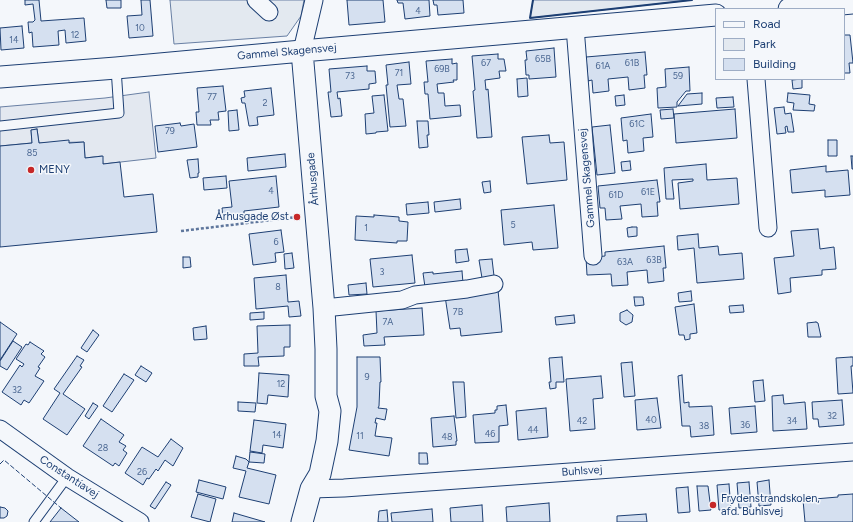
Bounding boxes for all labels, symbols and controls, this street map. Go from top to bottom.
house number: 4 [415,6,421,16]
legend [715,8,845,80]
text: Road [753,17,781,31]
house number: 10 [135,23,145,33]
house number: 12 [71,30,79,40]
house number: 14 [9,35,19,45]
text: Park [753,37,776,51]
street label: Gammel Skagensvej [237,41,337,63]
house number: 65B [535,54,551,64]
text: Building [753,57,796,71]
house number: 67 [481,58,491,68]
house number: 61B [625,58,639,68]
house number: 61A [596,61,610,71]
house number: 69B [434,64,450,74]
house number: 71 [395,68,403,78]
house number: 73 [345,71,355,81]
house number: 59 [673,71,683,81]
house number: 77 [207,92,217,102]
house number: 2 [262,98,268,108]
house number: 61C [629,119,645,129]
house number: 79 [165,126,175,136]
street label: Gammel Skagensvej [576,128,598,228]
house number: 85 [27,148,37,158]
street label: Århusgade [304,152,322,206]
place label: MENY [39,163,70,177]
marker: MENY [26,165,36,175]
house number: 4 [268,186,274,196]
house number: 61E [641,187,655,197]
house number: 61D [608,190,624,200]
place label: Århusgade Øst [215,210,289,224]
marker: Århusgade Øst [292,212,302,222]
house number: 5 [510,220,516,230]
house number: 1 [364,223,368,233]
house number: 6 [273,237,279,247]
house number: 63B [646,255,662,265]
house number: 63A [617,257,633,267]
house number: 3 [380,267,384,277]
house number: 8 [275,282,281,292]
house number: 7B [453,307,463,317]
house number: 7A [383,317,393,327]
house number: 9 [364,372,370,382]
house number: 12 [277,379,285,389]
house number: 32 [12,385,22,395]
house number: 32 [827,411,837,421]
house number: 40 [645,415,657,425]
house number: 42 [577,416,587,426]
house number: 34 [787,416,797,426]
house number: 36 [740,420,750,430]
house number: 38 [699,421,709,431]
house number: 44 [527,425,539,435]
house number: 46 [485,429,495,439]
house number: 14 [272,430,282,440]
house number: 11 [356,431,364,441]
house number: 48 [441,432,453,442]
house number: 28 [98,443,108,453]
street label: Constantiavej [37,453,101,501]
street label: Buhlsvej [561,463,603,479]
house number: 26 [137,467,147,477]
place label: Frydenstrandskolen, afd. Buhlsvej [721,492,820,518]
marker: Frydenstrandskolen, afd. Buhlsvej [708,500,718,510]

